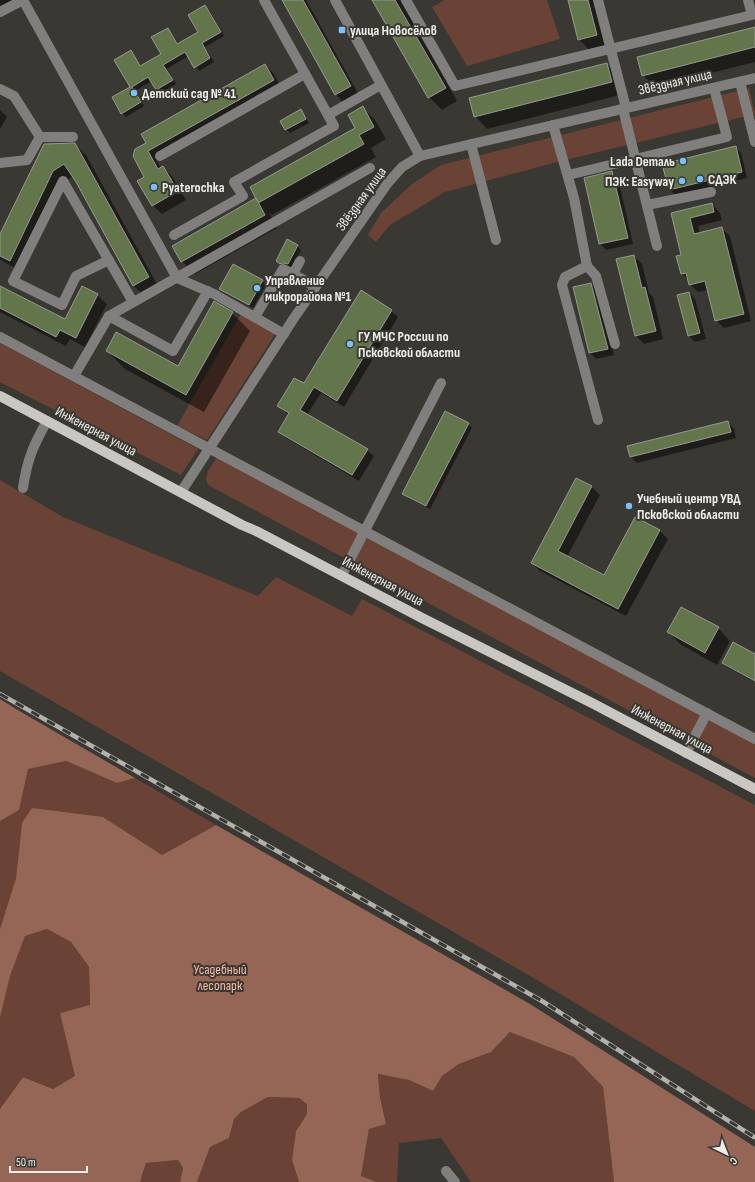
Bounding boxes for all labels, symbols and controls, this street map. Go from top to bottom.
place label: улица Новосёлов [350,22,437,39]
marker: улица Новосёлов [337,25,347,35]
street label: Звёздная улица [637,65,713,99]
place label: Детский сад № 41 [142,85,236,102]
marker: Детский сад № 41 [129,88,139,98]
place label: Lada Dеталь [610,153,675,170]
marker: Lada Dеталь [678,156,688,166]
street label: Звёздная улица [332,164,390,234]
place label: СДЭК [708,171,736,188]
place label: ПЭК: Easyway [605,173,674,190]
marker: СДЭК [695,174,705,184]
marker: ПЭК: Easyway [677,176,687,186]
place label: Pyaterochka [162,179,225,196]
marker: Pyaterochka [149,182,159,192]
place label: Управление микрорайона №1 [265,272,351,305]
marker: Управление микрорайона №1 [252,283,262,293]
place label: ГУ МЧС России по Псковской области [358,328,460,361]
marker: ГУ МЧС России по Псковской области [345,339,355,349]
street label: Инженерная улица [52,402,140,460]
place label: Учебный центр УВД Псковской области [637,490,741,523]
marker: Учебный центр УВД Псковской области [624,501,634,511]
street label: Инженерная улица [339,552,427,610]
street label: Инженерная улица [628,700,716,758]
park label: Усадебный лесопарк [193,961,247,994]
north arrow [707,1134,747,1174]
scale bar [10,1148,87,1174]
text: С [727,1154,740,1168]
text: 50 m [16,1155,36,1170]

